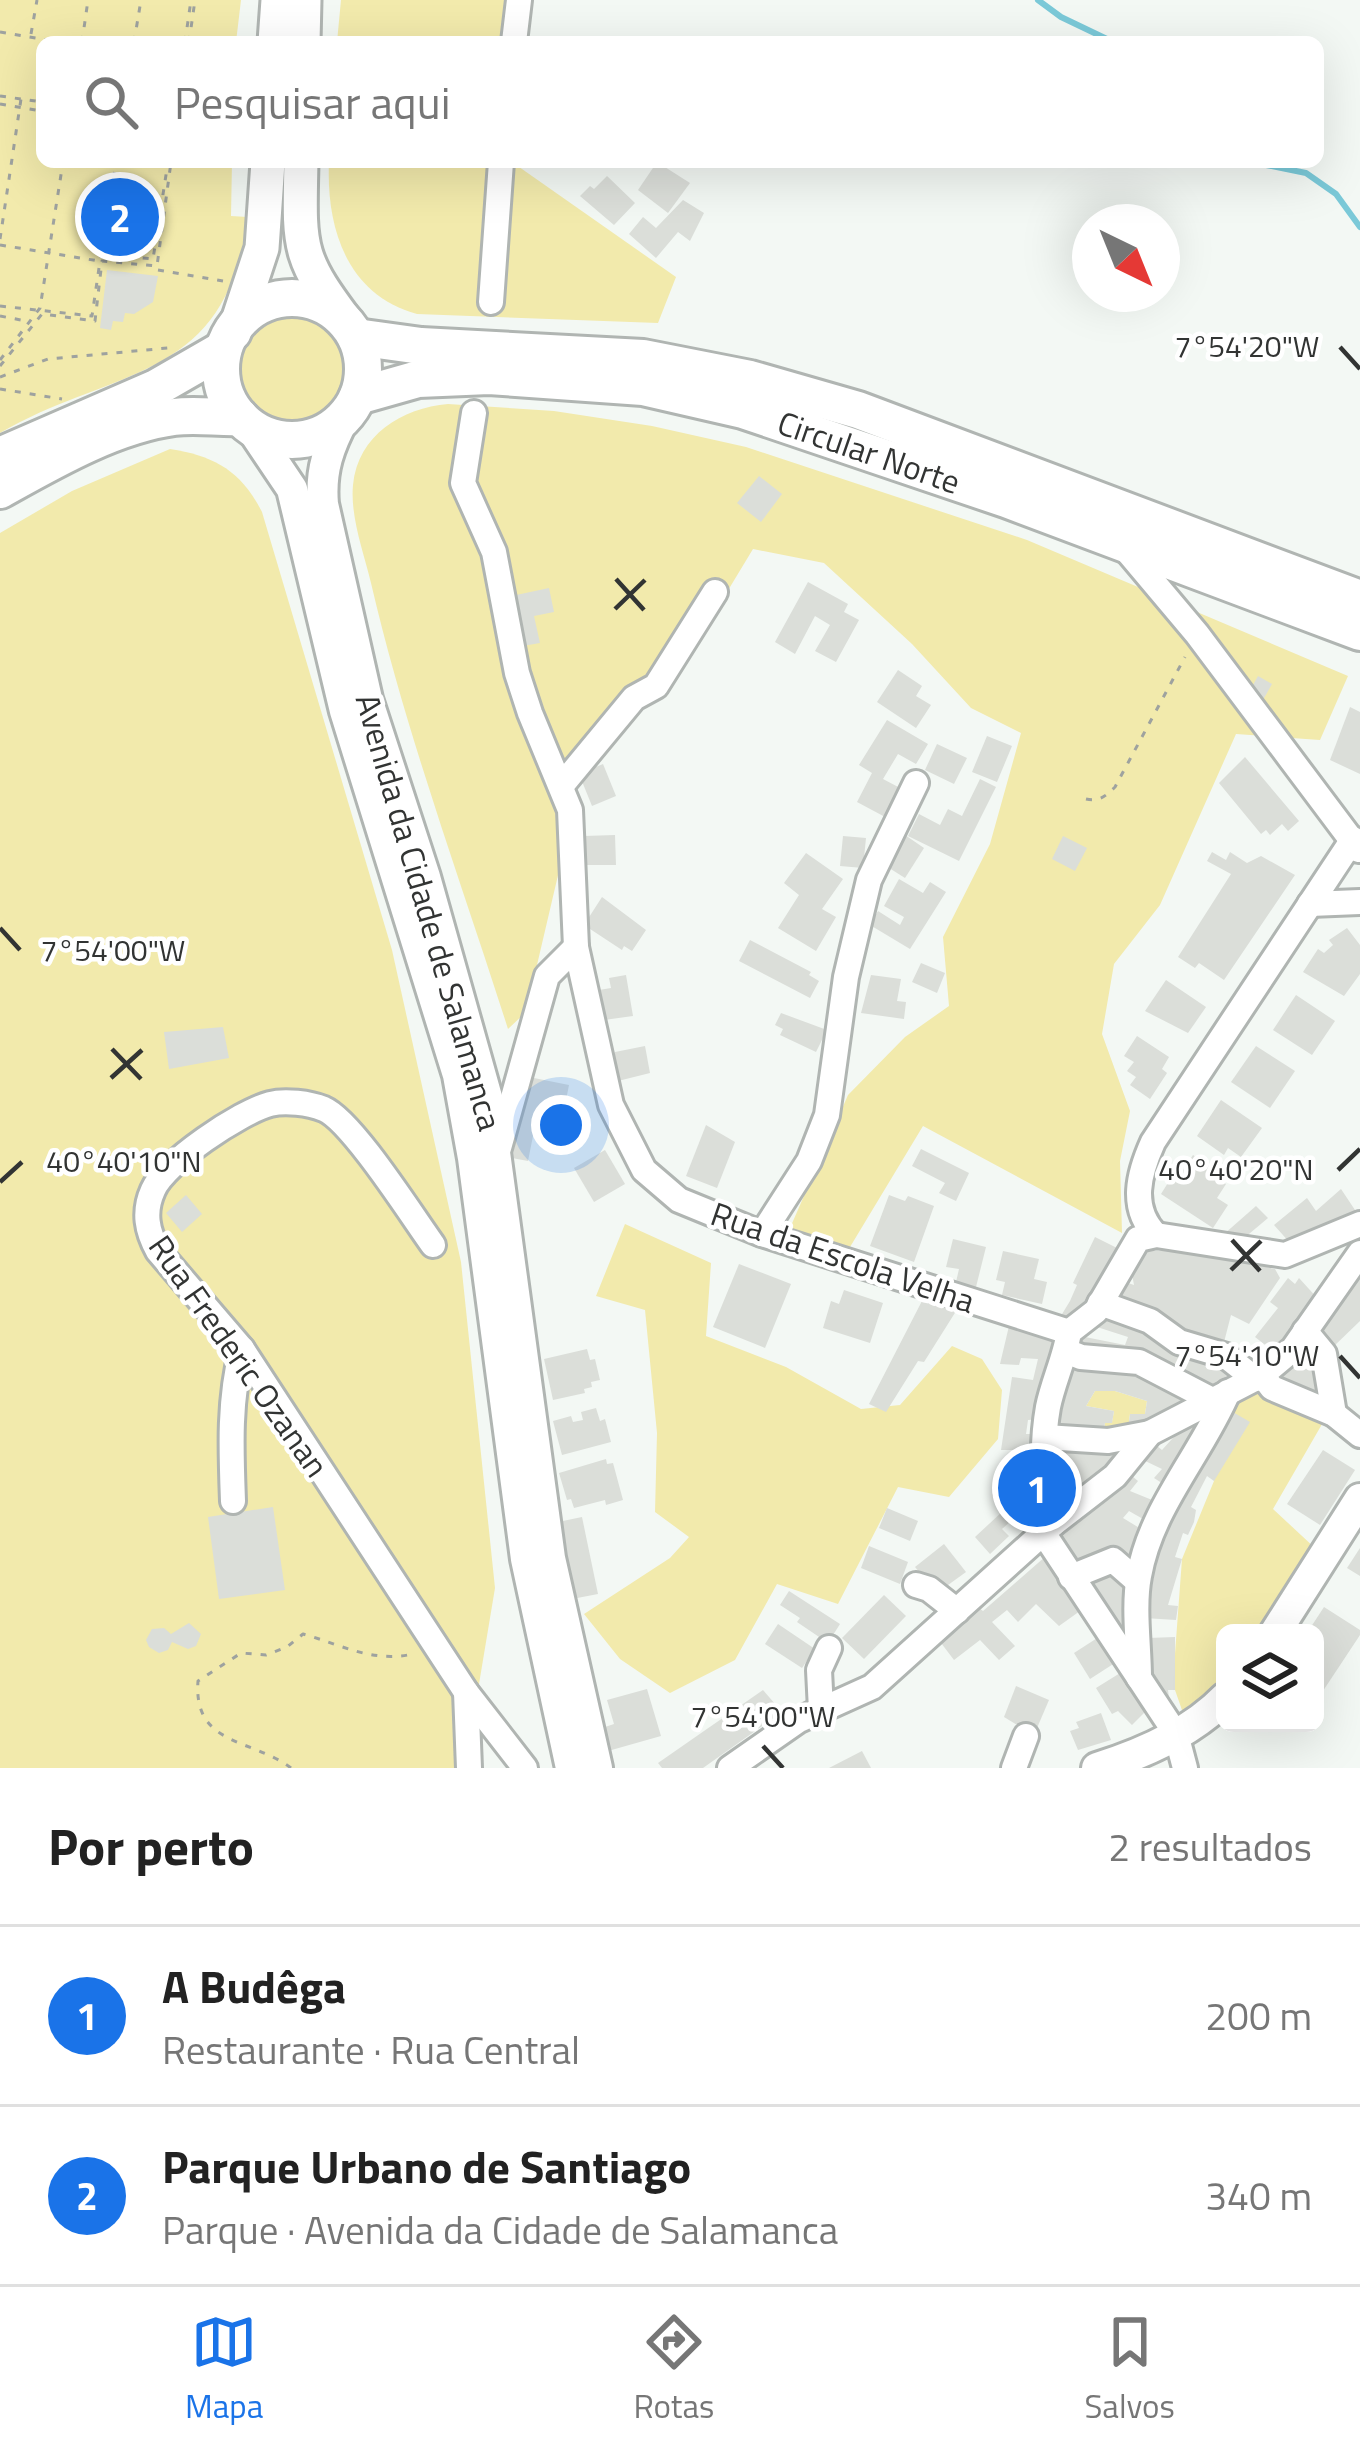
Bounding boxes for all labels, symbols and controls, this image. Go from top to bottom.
search box [36,36,1324,168]
text: Pesquisar aqui [174,68,450,136]
icon: search [78,69,144,135]
pin: 2 [81,172,159,262]
north arrow [1072,204,1180,312]
text: 7°54'20"W [1175,323,1319,369]
street label: Circular Norte [771,397,967,507]
street label: Avenida da Cidade de Salamanca [343,688,515,1136]
text: 7°54'00"W [41,927,185,973]
your location [531,1095,591,1155]
text: 40°40'10"N [46,1138,202,1184]
text: 40°40'20"N [1158,1146,1314,1192]
street label: Rua da Escola Velha [704,1188,982,1326]
street label: Rua Frederic Ozanan [137,1225,341,1487]
text: 7°54'10"W [1175,1332,1319,1378]
pin: 1 [998,1443,1076,1533]
map controls [1216,1624,1324,1732]
button: layers [1216,1624,1324,1732]
text: 7°54'00"W [691,1693,835,1739]
text: Por perto [48,1807,254,1885]
text: 2 resultados [1108,1817,1312,1876]
text: A Budêga [162,1952,346,2020]
text: 1 [76,1986,98,2045]
text: 200 m [1205,1986,1312,2045]
text: Restaurante · Rua Central [162,2020,580,2079]
text: Parque Urbano de Santiago [162,2132,691,2200]
text: 2 [76,2166,98,2225]
text: 340 m [1205,2166,1312,2225]
text: Parque · Avenida da Cidade de Salamanca [162,2200,838,2259]
tab: Mapa [185,2309,263,2431]
tab: Rotas [633,2309,714,2431]
tab: Salvos [1084,2309,1175,2431]

